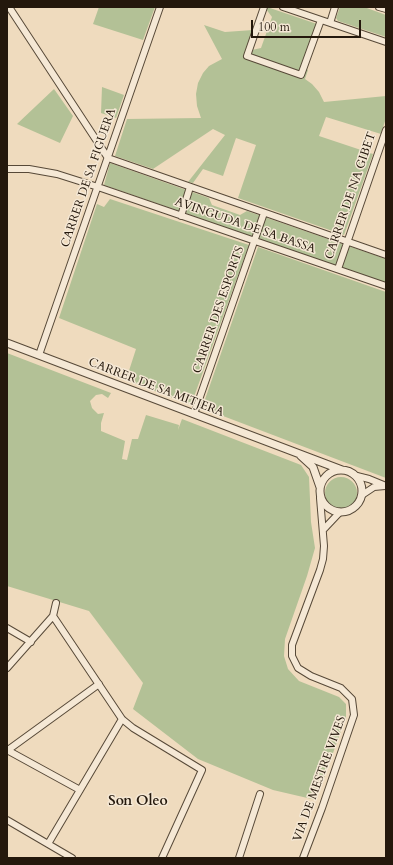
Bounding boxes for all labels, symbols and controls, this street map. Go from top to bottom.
scale bar [253,12,363,38]
text: 100 m [258,19,290,35]
street label: CARRER DE SA FIGUERA [58,107,120,249]
street label: CARRER DE NA GIBET [322,130,380,262]
street label: AVINGUDA DE SA BASSA [173,195,317,257]
street label: CARRER DES ESPORTS [190,244,248,376]
street label: CARRER DE SA MITJERA [86,355,226,421]
street label: VIA DE MESTRE VIVES [291,714,349,844]
district label: Son Oleo [108,794,168,810]

